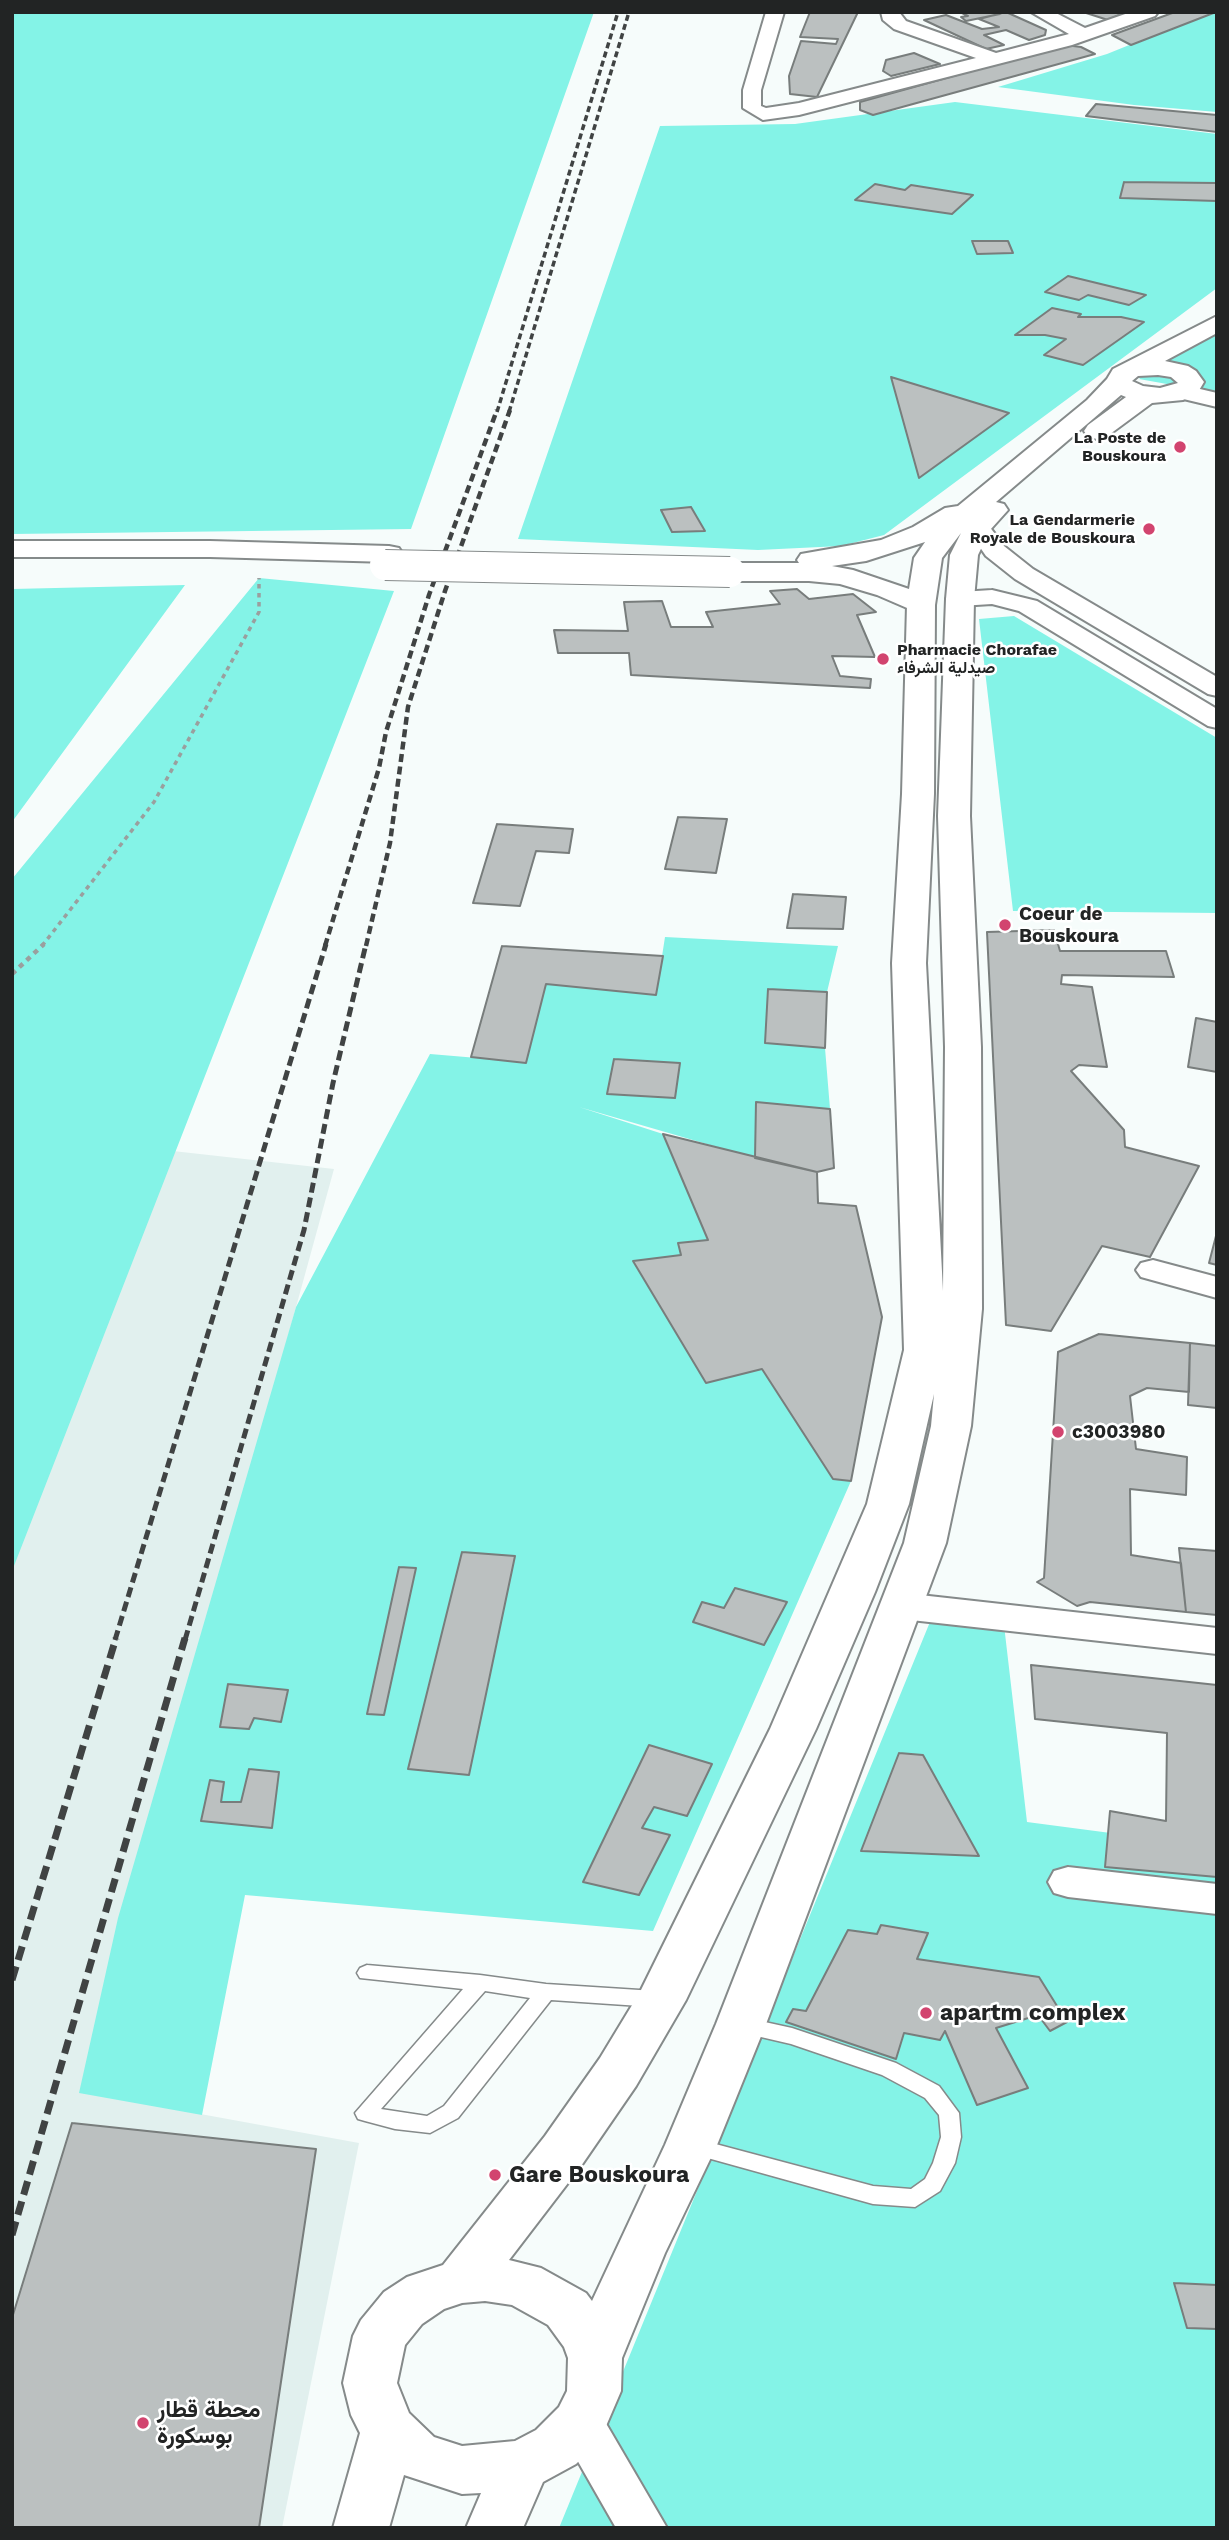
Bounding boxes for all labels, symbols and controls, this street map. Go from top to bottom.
place label: La Poste de Bouskoura [1074,428,1166,466]
marker: La Poste de Bouskoura [1172,439,1188,455]
place label: La Gendarmerie Royale de Bouskoura [970,510,1135,548]
marker: La Gendarmerie Royale de Bouskoura [1141,521,1157,537]
place label: Pharmacie Chorafae صيدلية الشرفاء [897,640,1057,678]
marker: Pharmacie Chorafae صيدلية الشرفاء [875,651,891,667]
place label: Coeur de Bouskoura [1019,903,1119,947]
marker: Coeur de Bouskoura [997,917,1013,933]
place label: c3003980 [1072,1421,1165,1443]
marker: c3003980 [1050,1424,1066,1440]
place label: apartm complex [940,1999,1125,2027]
marker: apartm complex [918,2005,934,2021]
place label: Gare Bouskoura [509,2161,689,2189]
marker: Gare Bouskoura [487,2167,503,2183]
place label: محطة قطار بوسكورة [157,2396,260,2450]
marker: محطة قطار بوسكورة [135,2415,151,2431]

